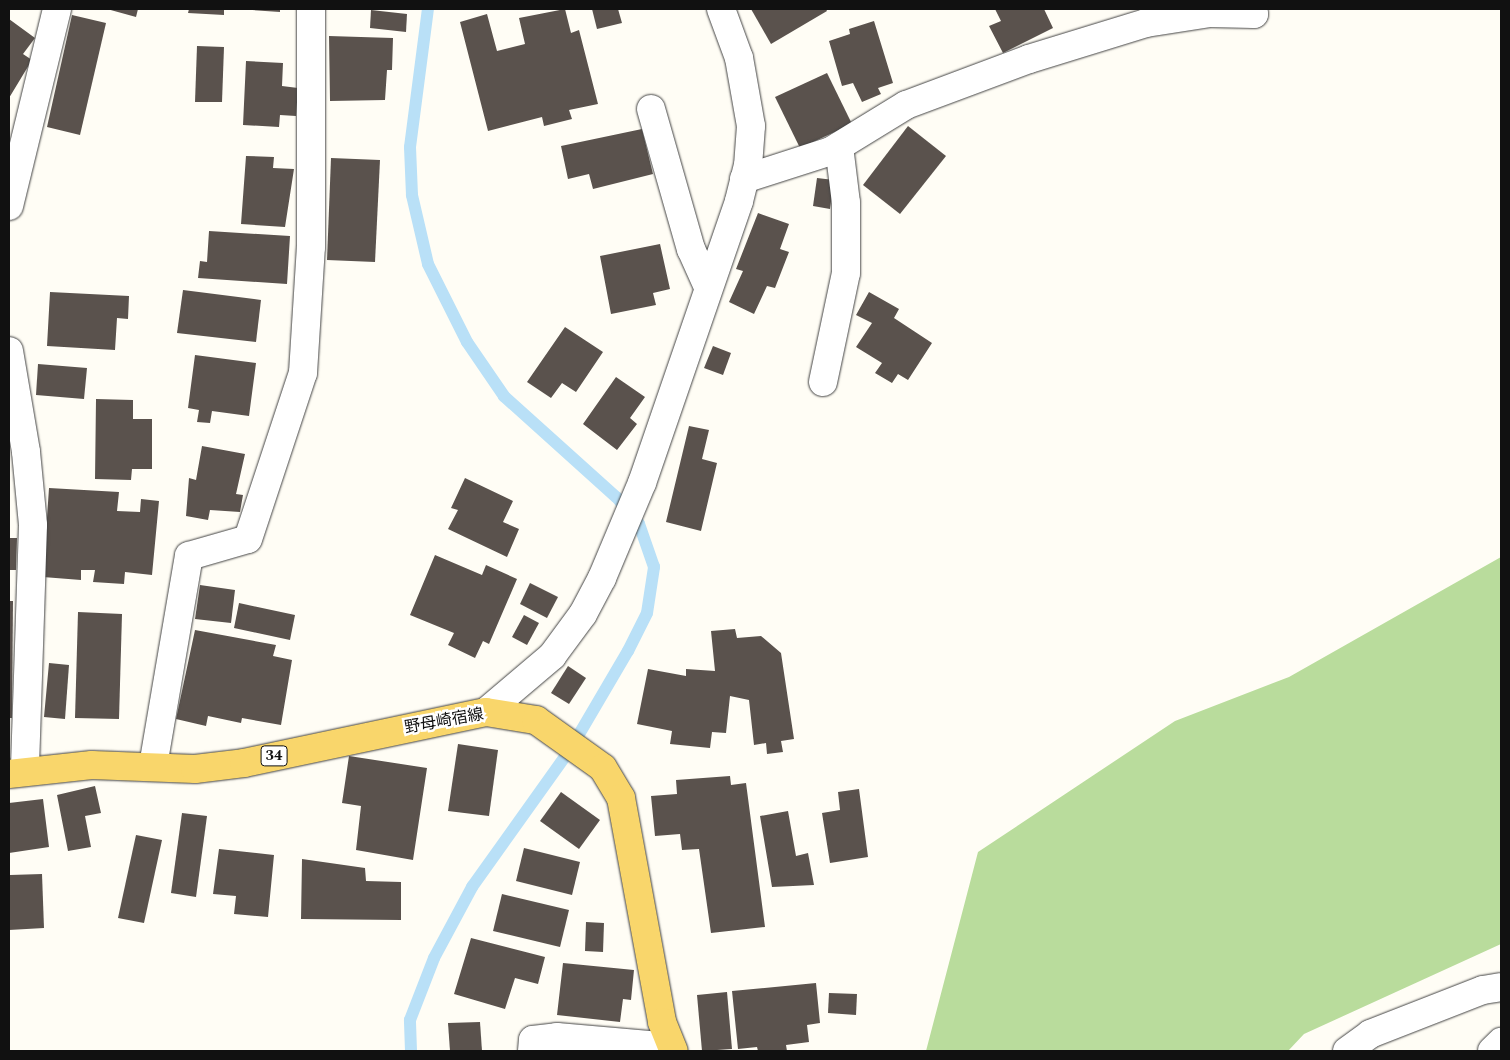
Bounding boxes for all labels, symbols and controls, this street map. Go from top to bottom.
street label: 野母崎宿線 [403,705,485,737]
road number: 34 [260,744,288,768]

